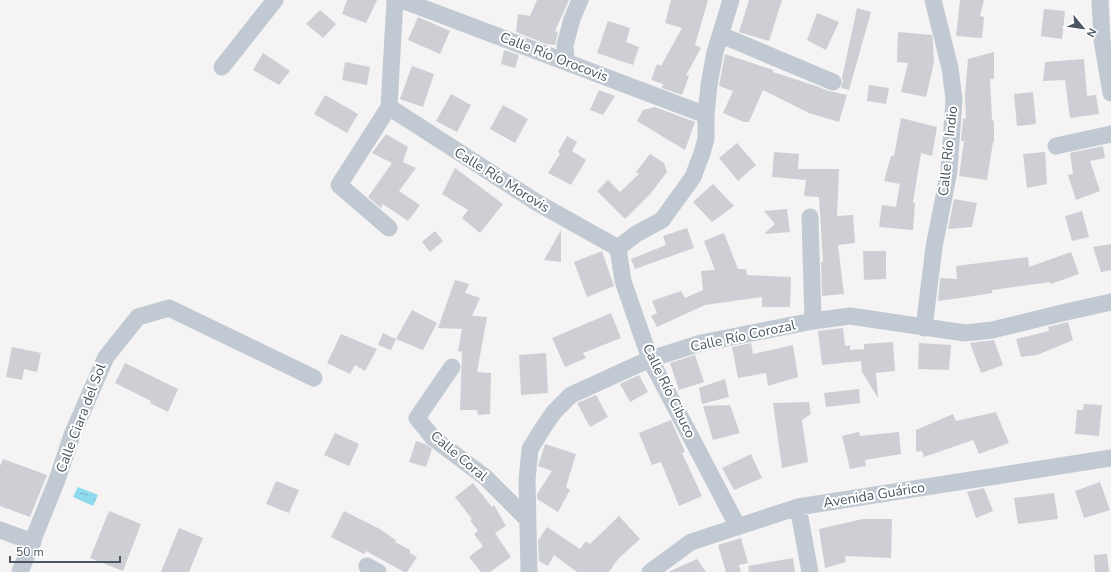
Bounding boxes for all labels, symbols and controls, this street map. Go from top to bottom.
north arrow [1063,8,1103,48]
text: N [1083,25,1100,40]
street label: Calle Río Orocovis [497,28,611,86]
street label: Calle Río Indio [934,105,962,197]
street label: Calle Río Morovis [451,143,554,217]
street label: Calle Río Corozal [689,315,798,356]
street label: Calle Río Cibuco [638,341,700,442]
street label: Calle Ciara del Sol [51,360,111,475]
street label: Calle Coral [426,427,492,486]
street label: Avenida Guárico [822,478,926,512]
scale bar [10,538,120,564]
text: 50 m [16,544,44,560]

